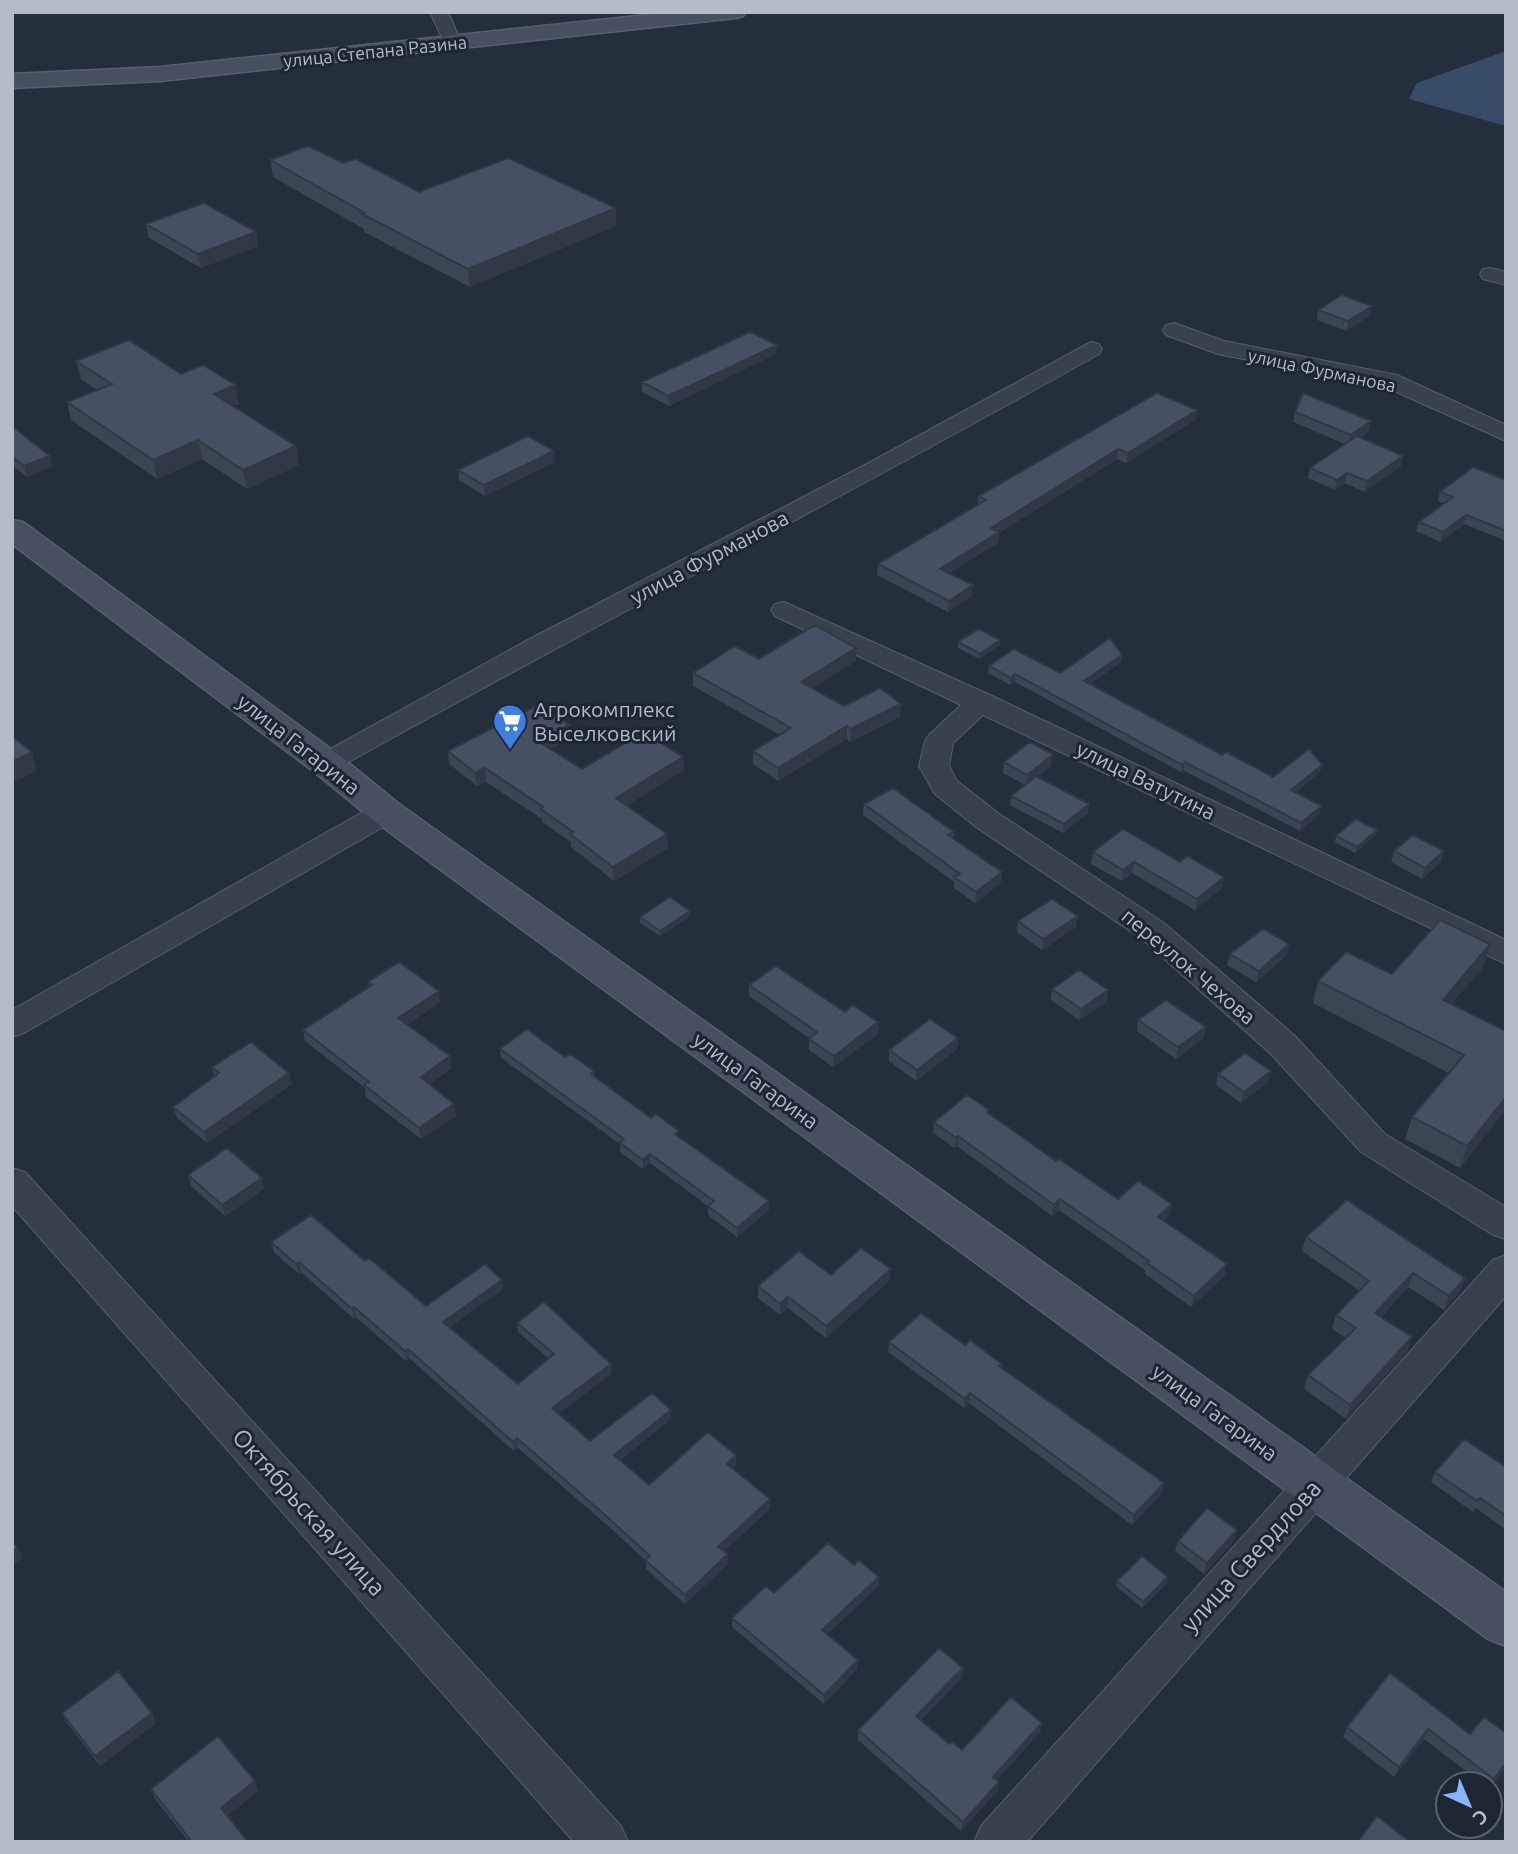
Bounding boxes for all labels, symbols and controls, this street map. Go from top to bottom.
street label: улица Степана Разина [282,31,468,71]
street label: улица Фурманова [1246,345,1398,395]
street label: улица Фурманова [626,505,792,609]
street label: улица Гагарина [233,689,365,799]
place label: Агрокомплекс Выселковский [534,697,676,745]
supermarket icon: Агрокомплекс Выселковский [491,702,529,751]
street label: улица Ватутина [1073,736,1219,824]
street label: переулок Чехова [1117,903,1261,1029]
street label: улица Гагарина [689,1027,823,1133]
street label: улица Гагарина [1148,1359,1282,1465]
street label: Октябрьская улица [227,1423,391,1601]
street label: улица Свердлова [1176,1475,1326,1637]
north arrow [1434,1770,1504,1840]
text: С [1469,1805,1493,1829]

